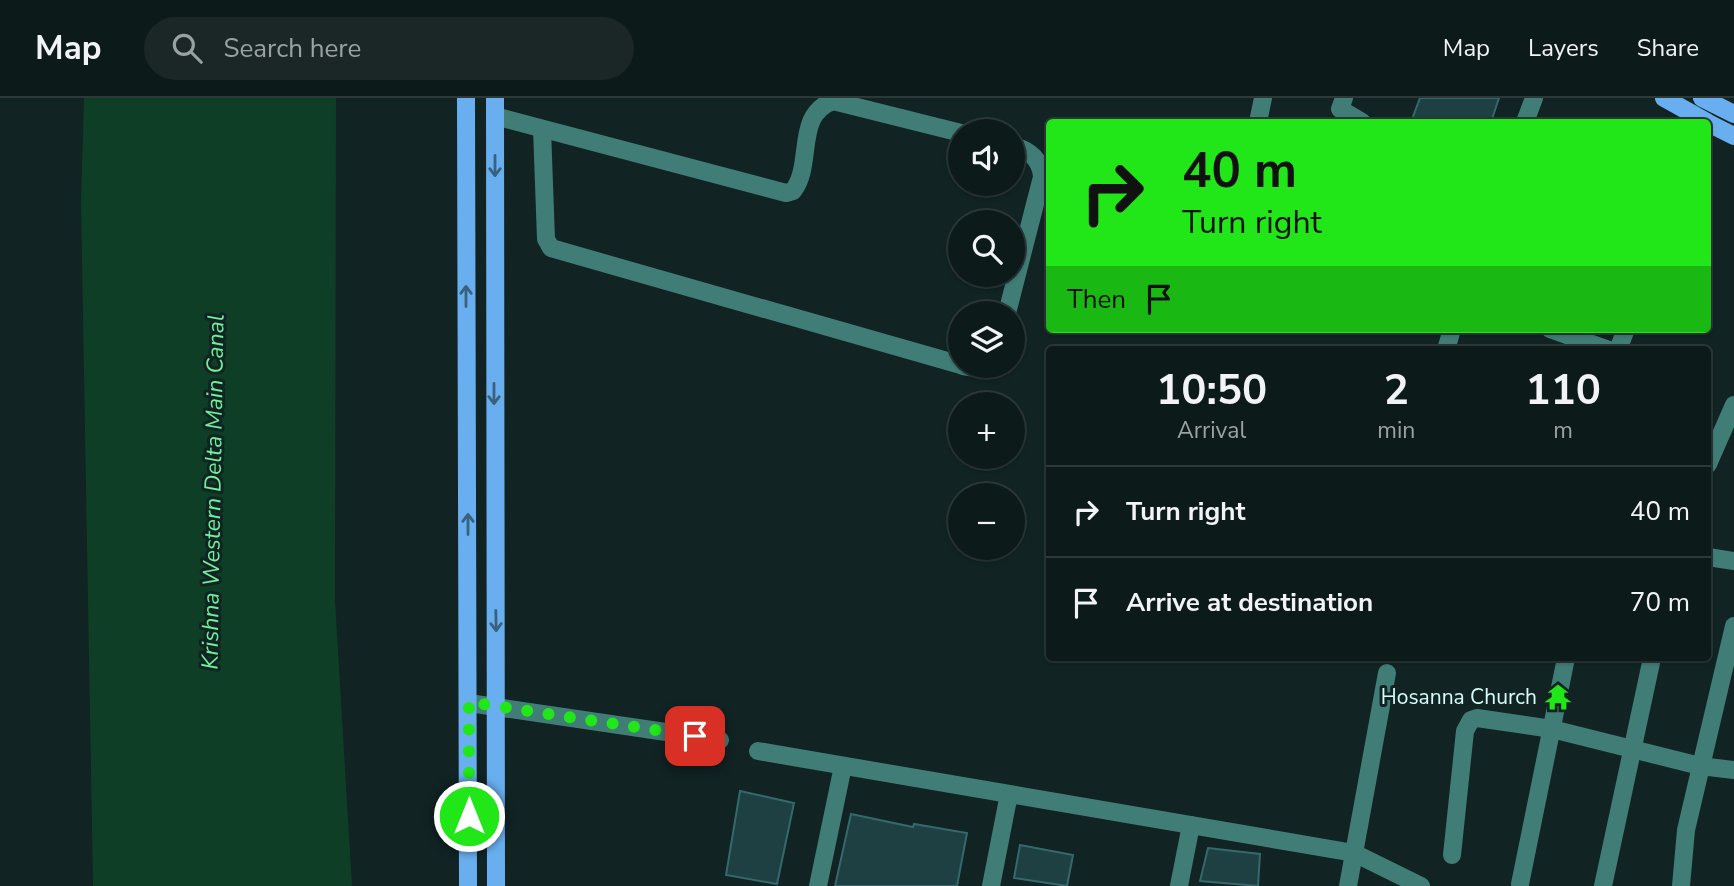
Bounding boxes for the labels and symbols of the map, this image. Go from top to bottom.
one-way arrow [488,154,502,177]
one-way arrow [459,285,473,308]
water label: Krishna Western Delta Main Canal [194,314,232,670]
one-way arrow [487,382,501,405]
one-way arrow [461,513,475,536]
one-way arrow [489,609,503,632]
temple icon: Hosanna Church [1543,682,1573,712]
place label: Hosanna Church [1381,683,1537,711]
pin [665,706,725,766]
position arrow [432,779,506,853]

